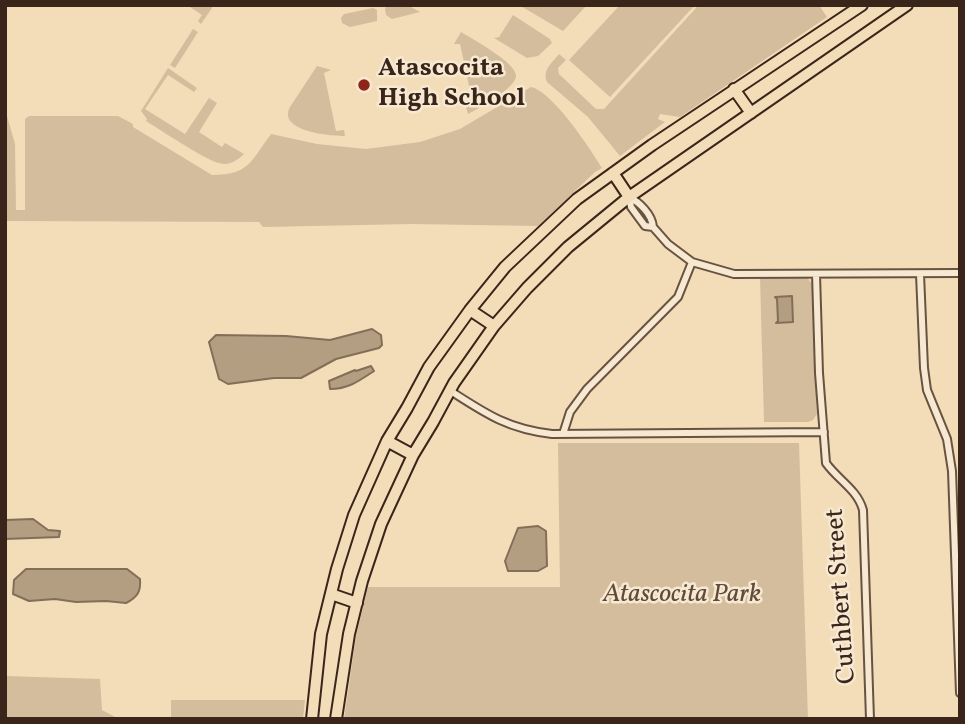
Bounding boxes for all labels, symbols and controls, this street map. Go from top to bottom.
place label: Atascocita High School [378,54,525,116]
marker: Atascocita High School [356,77,372,93]
street label: Cuthbert Street [821,507,865,685]
park label: Atascocita Park [603,580,761,612]

